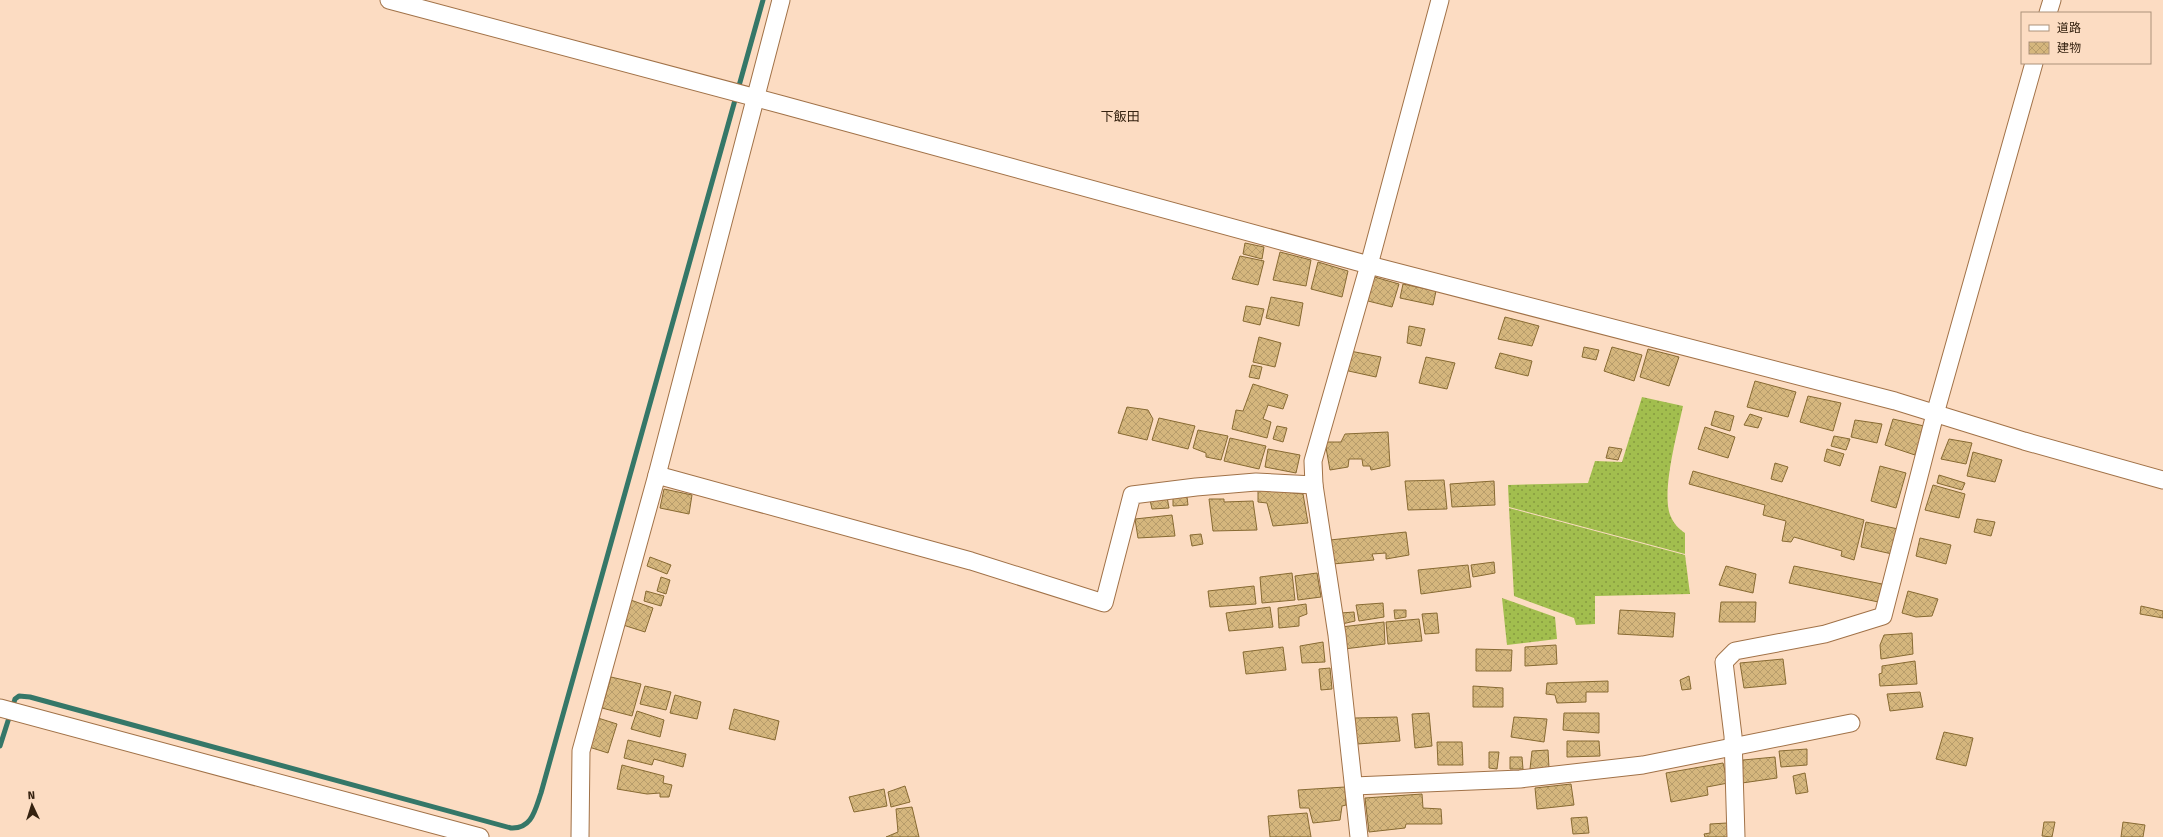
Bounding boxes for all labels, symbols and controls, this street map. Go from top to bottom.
legend [2021,12,2151,64]
text: 道路 [2057,21,2081,35]
text: 建物 [2057,41,2081,55]
district label: 下飯田 [1100,109,1140,124]
north arrow [12,785,52,825]
text: N [27,789,35,802]

